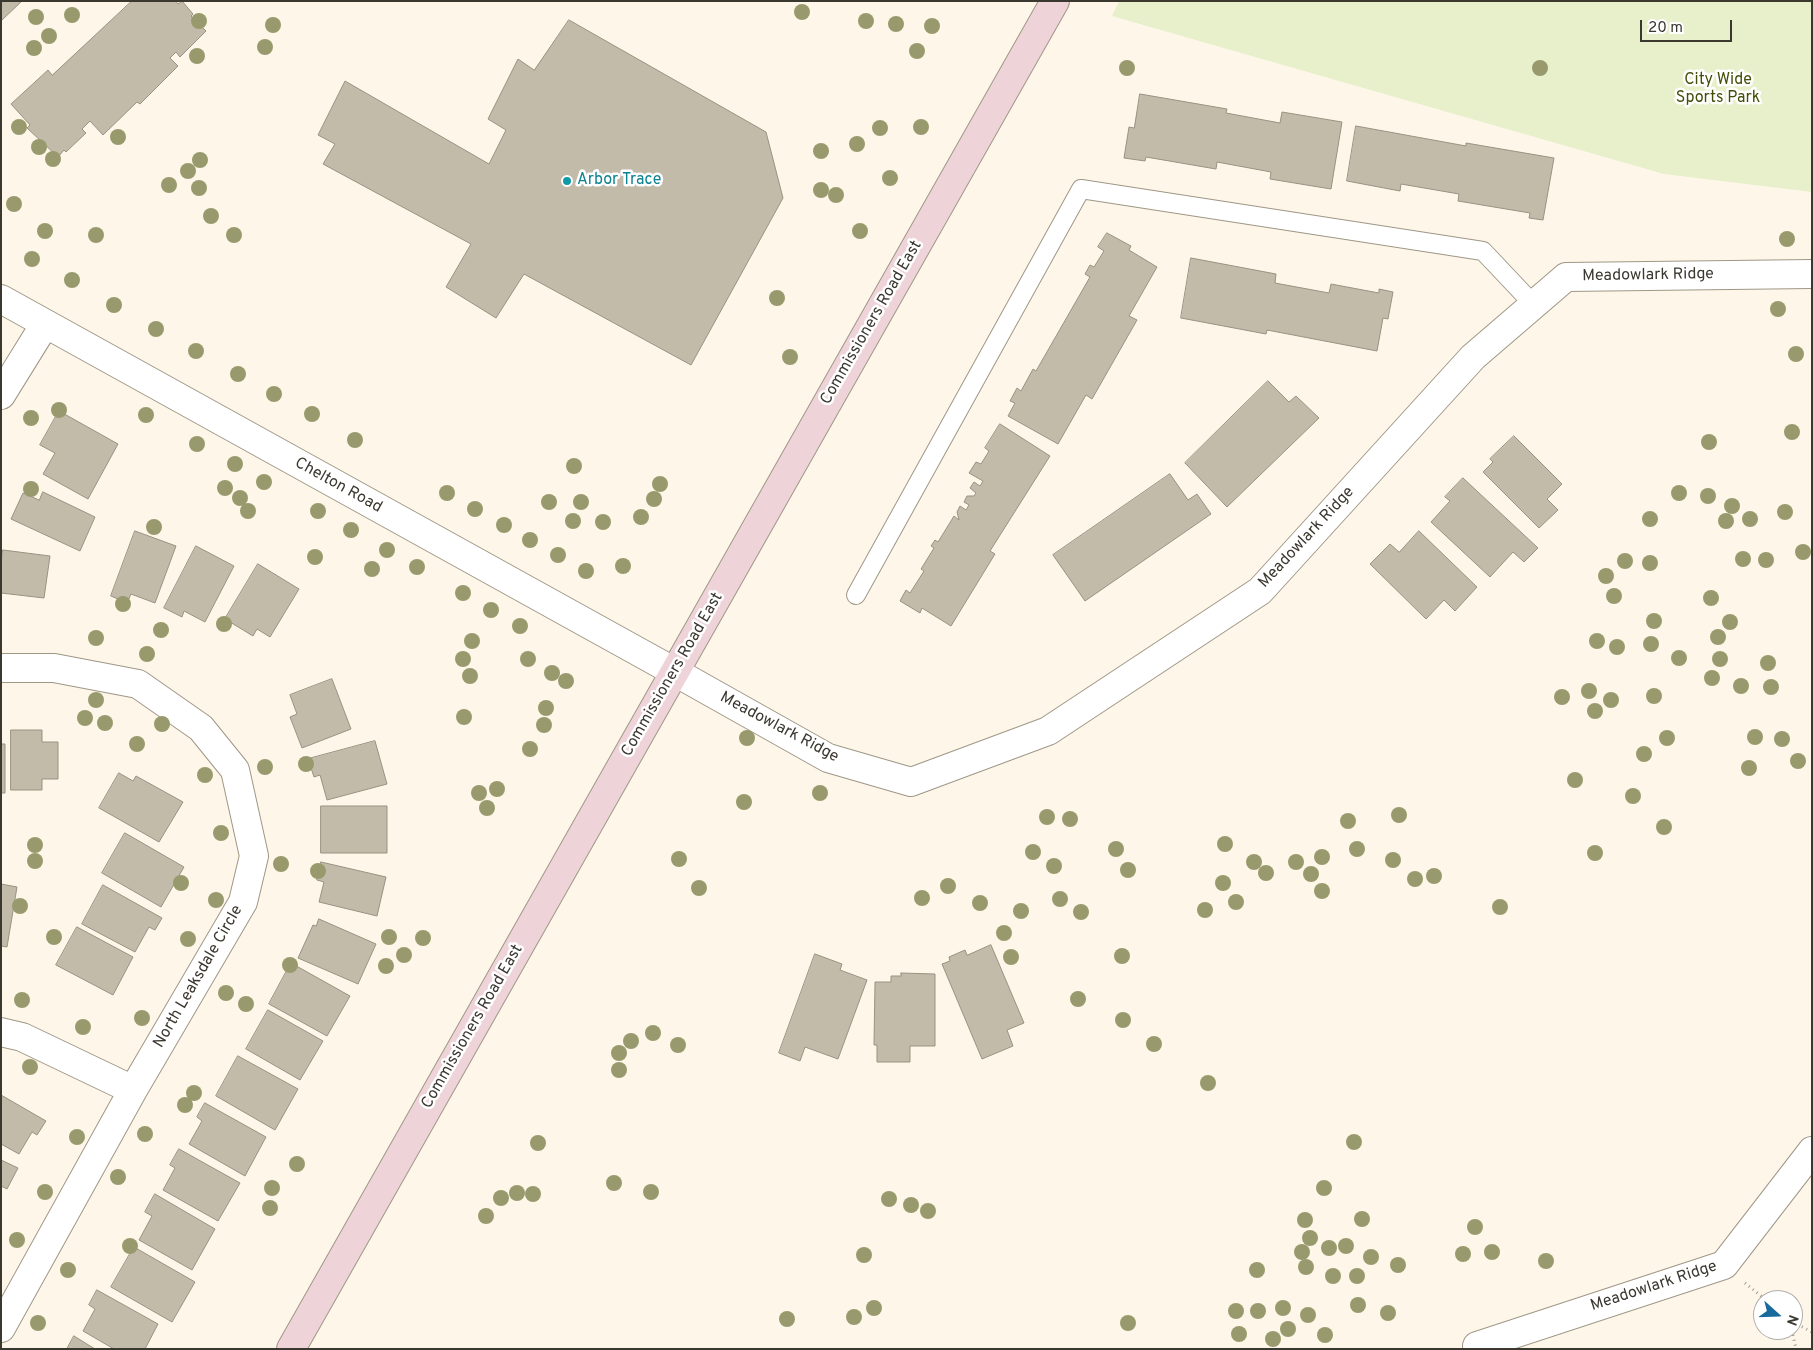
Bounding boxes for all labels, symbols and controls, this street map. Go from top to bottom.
scale bar [1643,10,1736,42]
text: 20 m [1648,19,1683,38]
park label: City Wide Sports Park [1676,71,1760,109]
place label: Arbor Trace [577,171,661,191]
marker: Arbor Trace [561,175,573,187]
street label: Commissioners Road East [817,238,927,408]
street label: Meadowlark Ridge [1582,265,1714,287]
street label: Chelton Road [291,454,385,518]
street label: Meadowlark Ridge [1255,483,1359,593]
street label: Commissioners Road East [618,590,728,760]
street label: Meadowlark Ridge [716,689,842,767]
street label: North Leaksdale Circle [150,902,248,1052]
street label: Commissioners Road East [418,942,528,1112]
street label: Meadowlark Ridge [1588,1258,1720,1316]
north arrow [1753,1290,1803,1340]
text: N [1782,1312,1801,1328]

